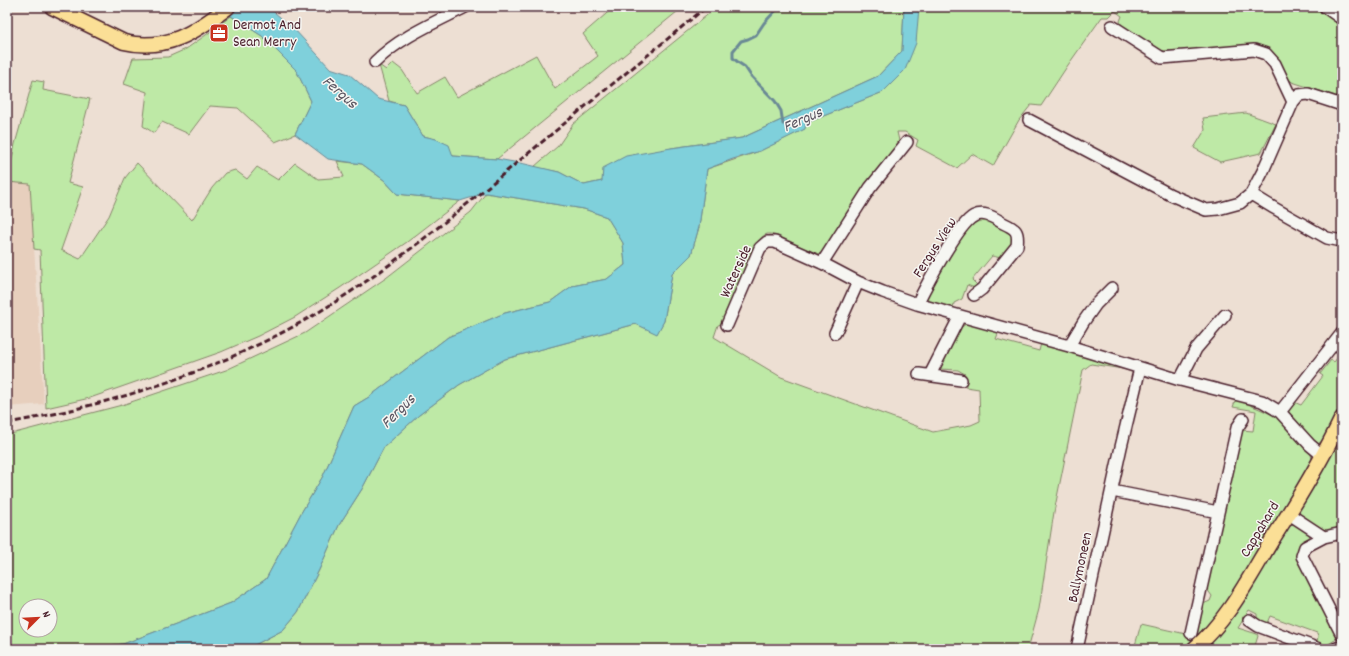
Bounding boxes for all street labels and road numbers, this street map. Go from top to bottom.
street label: Fergus View [908,213,964,283]
street label: Waterside [715,241,759,302]
street label: Cappahard [1235,498,1286,562]
street label: Ballymoneen [1063,530,1099,605]

